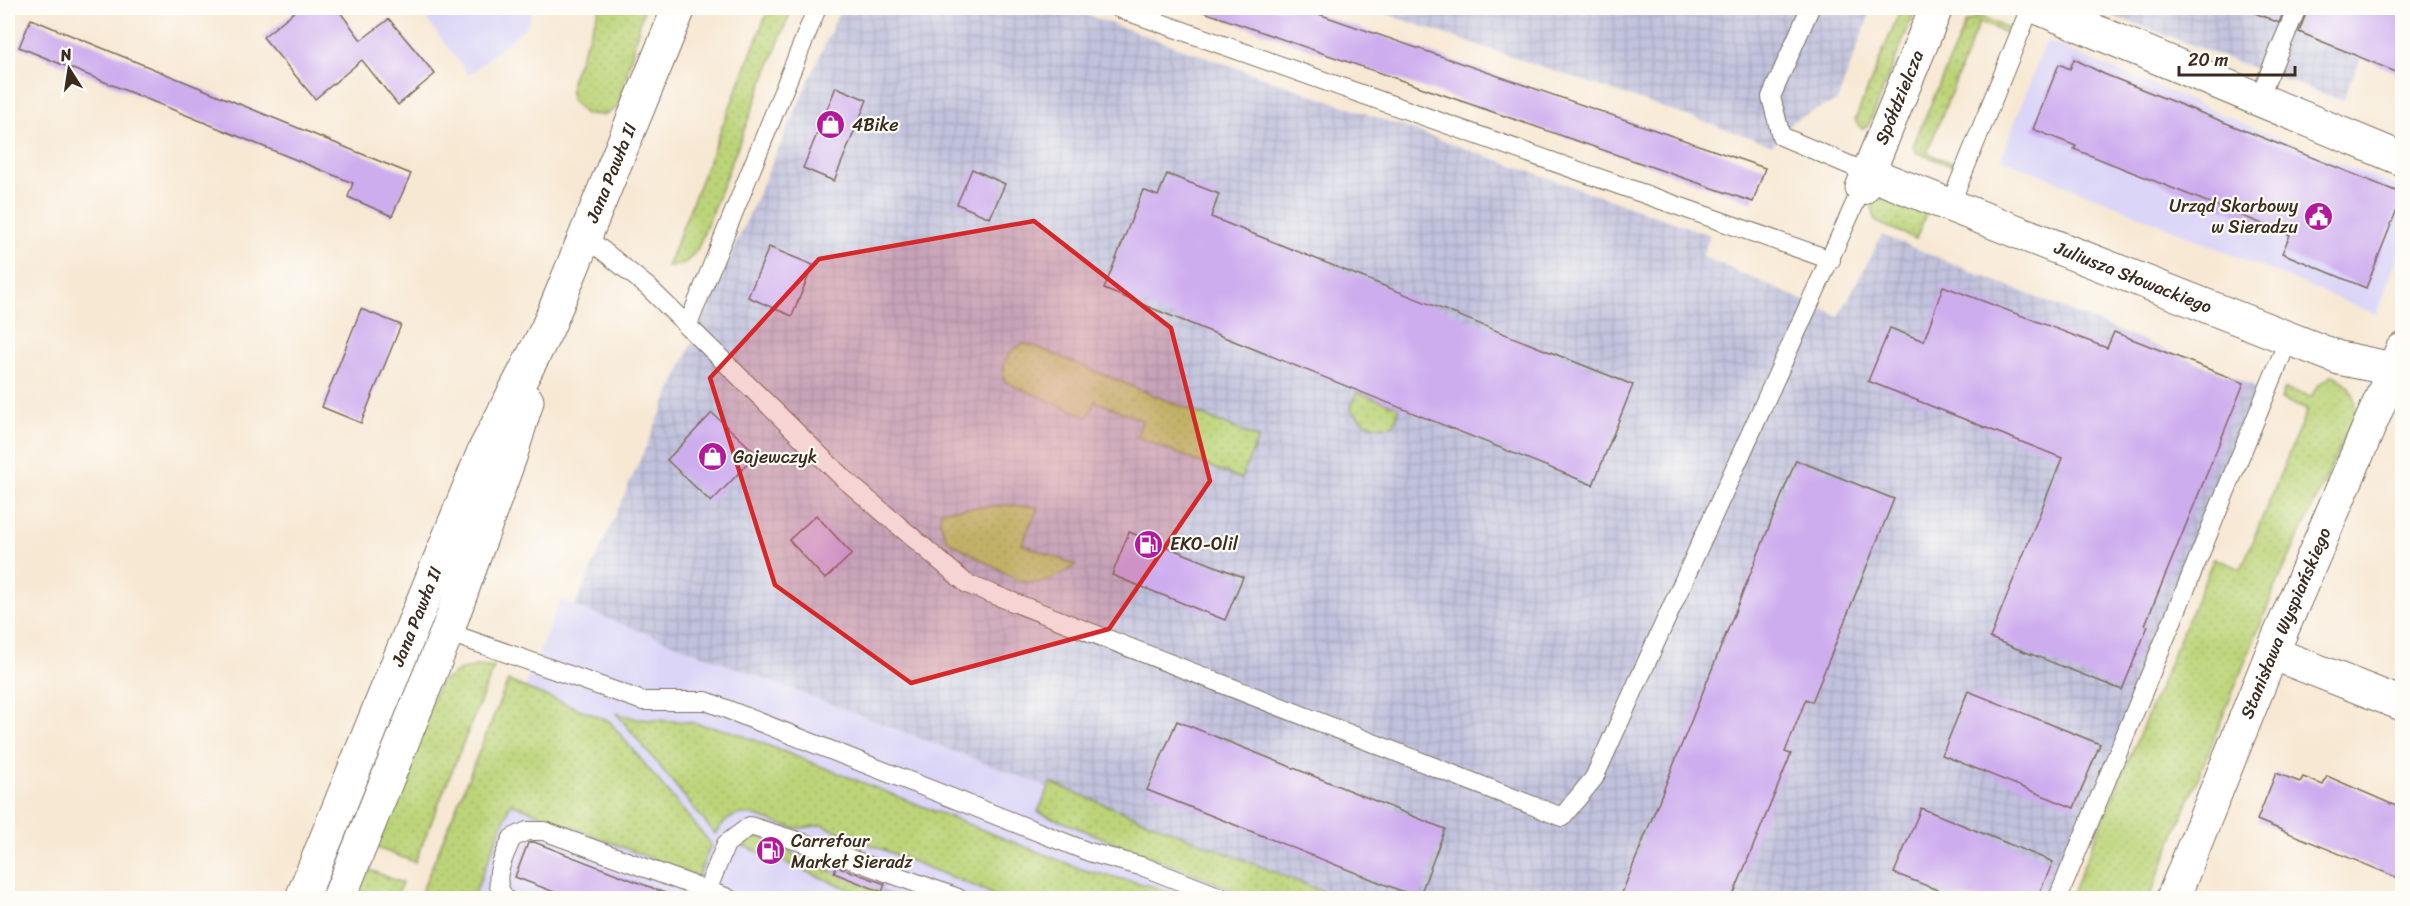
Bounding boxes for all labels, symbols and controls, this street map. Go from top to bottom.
north arrow [39,39,99,99]
text: N [57,39,75,70]
scale bar [2179,39,2294,77]
text: 20 m [2188,44,2228,76]
street label: Spółdzielcza [1865,45,1933,150]
shop icon: 4Bike [815,109,847,141]
place label: 4Bike [852,109,898,141]
street label: Jana Pawła II [576,117,646,228]
place label: Urząd Skarbowy w Sieradzu [2169,190,2299,243]
public building icon: Urząd Skarbowy w Sieradzu [2303,200,2335,232]
street label: Juliusza Słowackiego [2049,231,2217,323]
shop icon: Gajewczyk [696,441,728,473]
place label: Gajewczyk [733,441,817,473]
street label: Stanisława Wyspiańskiego [2231,522,2340,724]
fuel station icon: EKO-Olil [1133,528,1165,560]
place label: EKO-Olil [1170,528,1239,560]
street label: Jana Pawła II [382,561,451,672]
place label: Carrefour Market Sieradz [791,825,913,878]
fuel station icon: Carrefour Market Sieradz [754,835,786,867]

